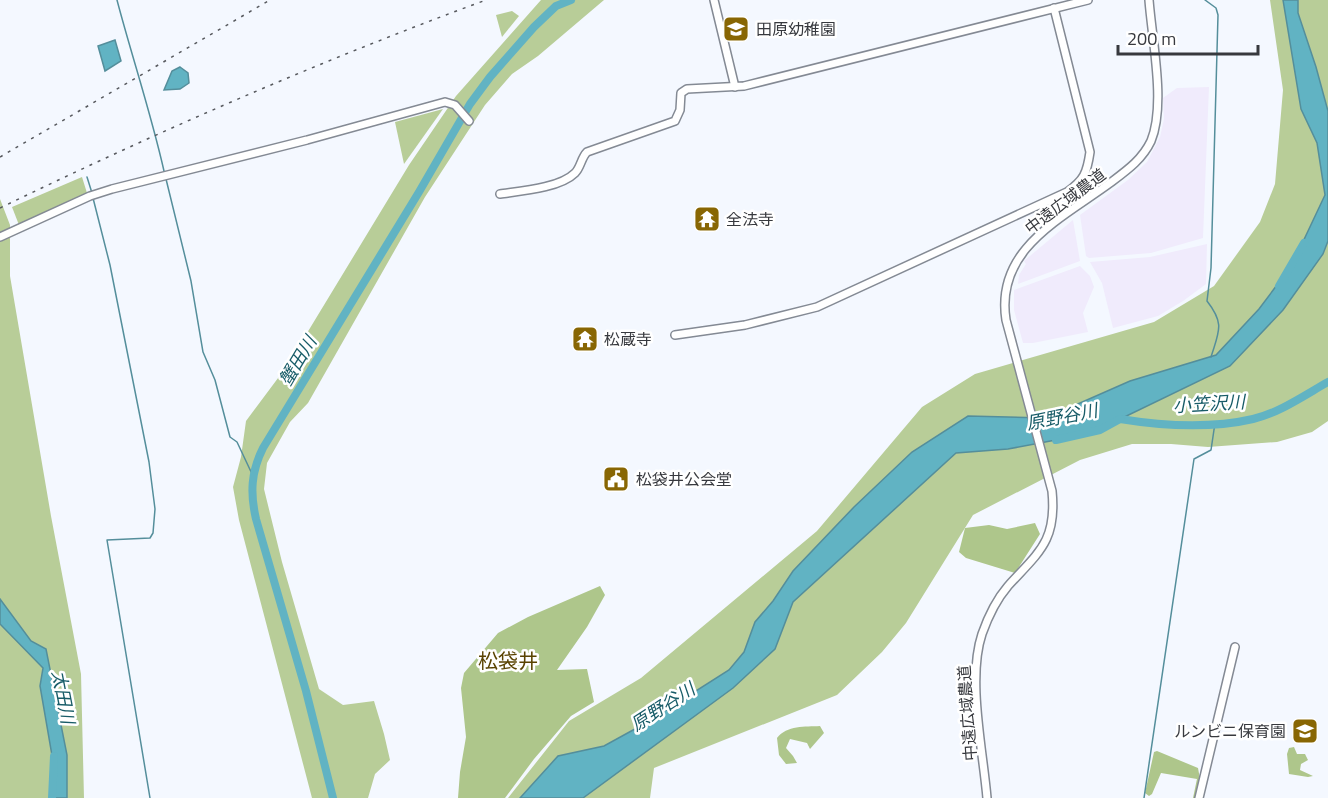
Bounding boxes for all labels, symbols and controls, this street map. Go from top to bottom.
school or university icon: 田原幼稚園 [721,14,751,44]
place label: 田原幼稚園 [756,17,836,41]
scale bar [1118,18,1258,56]
text: 200 m [1127,25,1176,52]
street label: 中遠広域農道 [1019,163,1111,239]
temple icon: 全法寺 [692,204,722,234]
place label: 全法寺 [726,207,774,231]
temple icon: 松蔵寺 [570,324,600,354]
place label: 松蔵寺 [604,327,652,351]
water label: 蟹田川 [272,329,324,391]
water label: 小笠沢川 [1172,388,1248,419]
water label: 原野谷川 [1024,396,1102,437]
public building icon: 松袋井公会堂 [601,464,631,494]
place label: 松袋井公会堂 [636,467,732,491]
district label: 松袋井 [478,645,538,676]
street label: 中遠広域農道 [952,664,982,762]
water label: 太田川 [45,668,82,728]
water label: 原野谷川 [625,675,702,738]
school or university icon: ルンビニ保育園 [1290,716,1320,746]
place label: ルンビニ保育園 [1174,719,1286,743]

